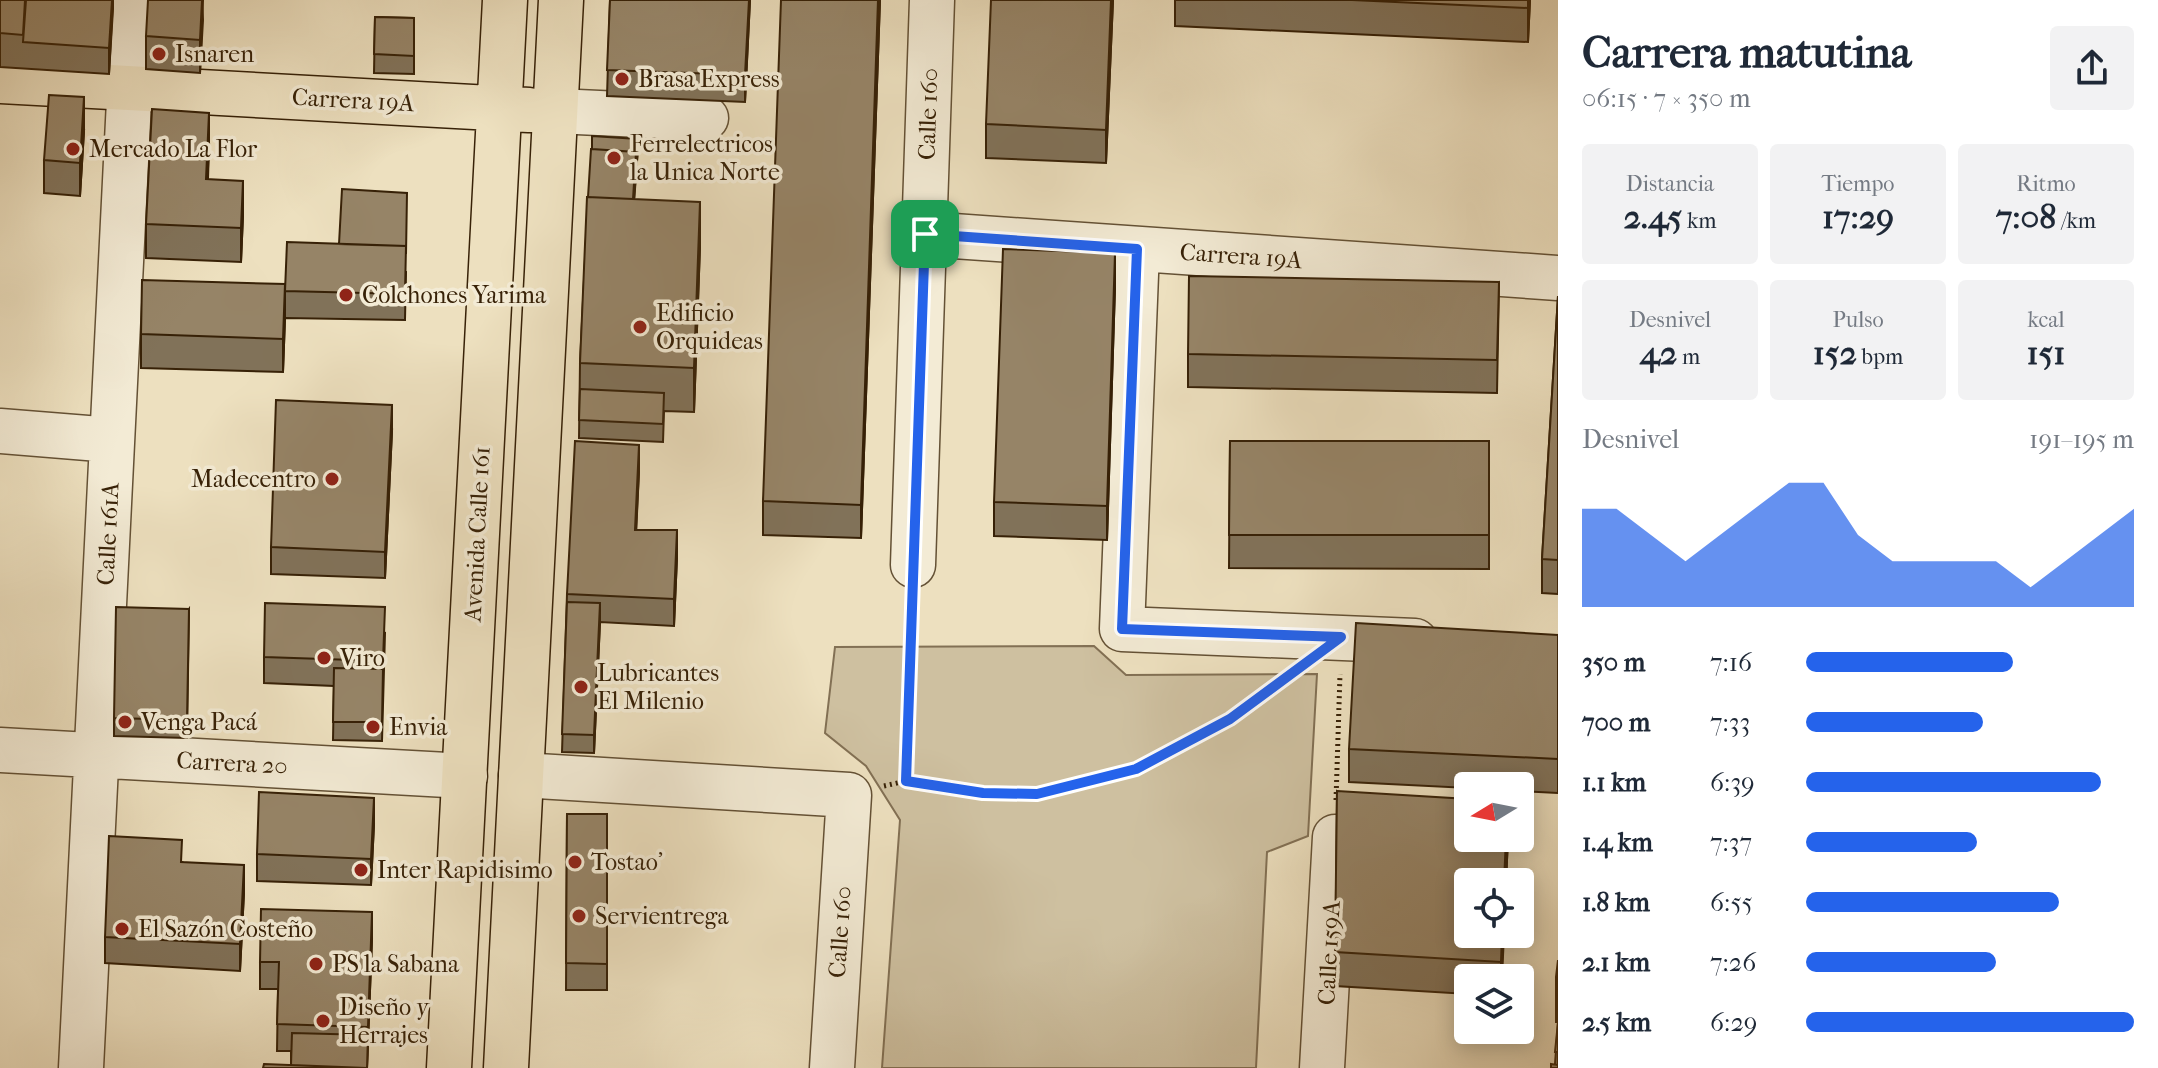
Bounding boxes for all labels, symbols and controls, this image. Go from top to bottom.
button: share [2050,26,2134,110]
text: Carrera matutina [1582,27,1911,78]
place label: Isnaren [175,40,254,68]
marker: Isnaren [150,45,168,63]
place label: Brasa Express [638,65,780,93]
street label: Calle 160 [912,68,944,160]
marker: Brasa Express [613,70,631,88]
street label: Carrera 19A [291,83,415,117]
text: 06:15 · 7 × 350 m [1582,83,1751,114]
place label: Ferrelectricos la Unica Norte [629,130,780,186]
place label: Mercado La Flor [89,135,258,163]
marker: Mercado La Flor [64,140,82,158]
marker: Ferrelectricos la Unica Norte [605,149,623,167]
text: Distancia [1626,171,1714,197]
text: Tiempo [1821,171,1895,197]
text: Ritmo [2016,171,2076,197]
text: 2.45 [1623,197,1682,237]
text: 17:29 [1822,197,1894,237]
text: 7:08 [1996,197,2056,237]
pin [891,200,959,268]
text: km [1682,208,1717,234]
text: /km [2056,208,2096,234]
icon: arrive [903,212,947,256]
street label: Carrera 19A [1179,238,1304,274]
place label: Colchones Yarima [362,281,547,309]
marker: Colchones Yarima [337,286,355,304]
place label: Edificio Orquideas [656,299,763,355]
text: Desnivel [1629,307,1711,333]
text: Pulso [1832,307,1884,333]
text: kcal [2027,307,2065,333]
marker: Edificio Orquideas [631,318,649,336]
text: 42 [1640,333,1677,373]
text: 152 [1813,333,1857,373]
text: 151 [2027,333,2065,373]
text: m [1677,344,1700,370]
text: bpm [1857,344,1903,370]
text: Desnivel [1582,424,1679,455]
text: 191–195 m [2029,424,2134,455]
street label: Avenida Calle 161 [458,445,496,624]
place label: Madecentro [191,465,316,493]
marker: Madecentro [323,470,341,488]
street label: Calle 161A [91,481,125,586]
place label: Viro [339,644,385,672]
text: 350 m [1582,647,1645,678]
text: 7:16 [1710,647,1752,678]
marker: Viro [315,649,333,667]
place label: Lubricantes El Milenio [597,659,719,715]
marker: Lubricantes El Milenio [572,678,590,696]
text: 700 m [1582,707,1650,738]
text: 7:33 [1710,707,1750,738]
place label: Venga Pacá [140,708,258,736]
marker: Venga Pacá [116,713,134,731]
place label: Envia [389,713,448,741]
marker: Envia [364,718,382,736]
street label: Carrera 20 [176,746,288,780]
text: 1.1 km [1582,767,1646,798]
text: 6:39 [1710,767,1755,798]
north arrow [1454,772,1534,852]
map controls [1454,772,1534,1044]
text: 1.4 km [1582,827,1653,858]
text: 7:37 [1710,827,1752,858]
place label: Tostao’ [591,848,663,876]
marker: Tostao’ [566,853,584,871]
place label: Inter Rapidisimo [377,856,553,884]
marker: Inter Rapidisimo [352,861,370,879]
button: locate [1454,868,1534,948]
street label: Calle 160 [823,885,857,979]
text: 1.8 km [1582,887,1650,918]
text: 6:55 [1710,887,1753,918]
street label: Calle 159A [1312,900,1346,1006]
place label: Servientrega [595,902,729,930]
marker: Servientrega [570,907,588,925]
place label: El Sazón Costeño [138,915,313,943]
marker: El Sazón Costeño [113,920,131,938]
text: 2.1 km [1582,947,1650,978]
text: 7:26 [1710,947,1756,978]
place label: PS la Sabana [332,950,460,978]
marker: PS la Sabana [307,955,325,973]
button: layers [1454,964,1534,1044]
place label: Diseño y Herrajes [339,993,430,1049]
text: 2.5 km [1582,1007,1651,1038]
text: 6:29 [1710,1007,1757,1038]
marker: Diseño y Herrajes [314,1012,332,1030]

